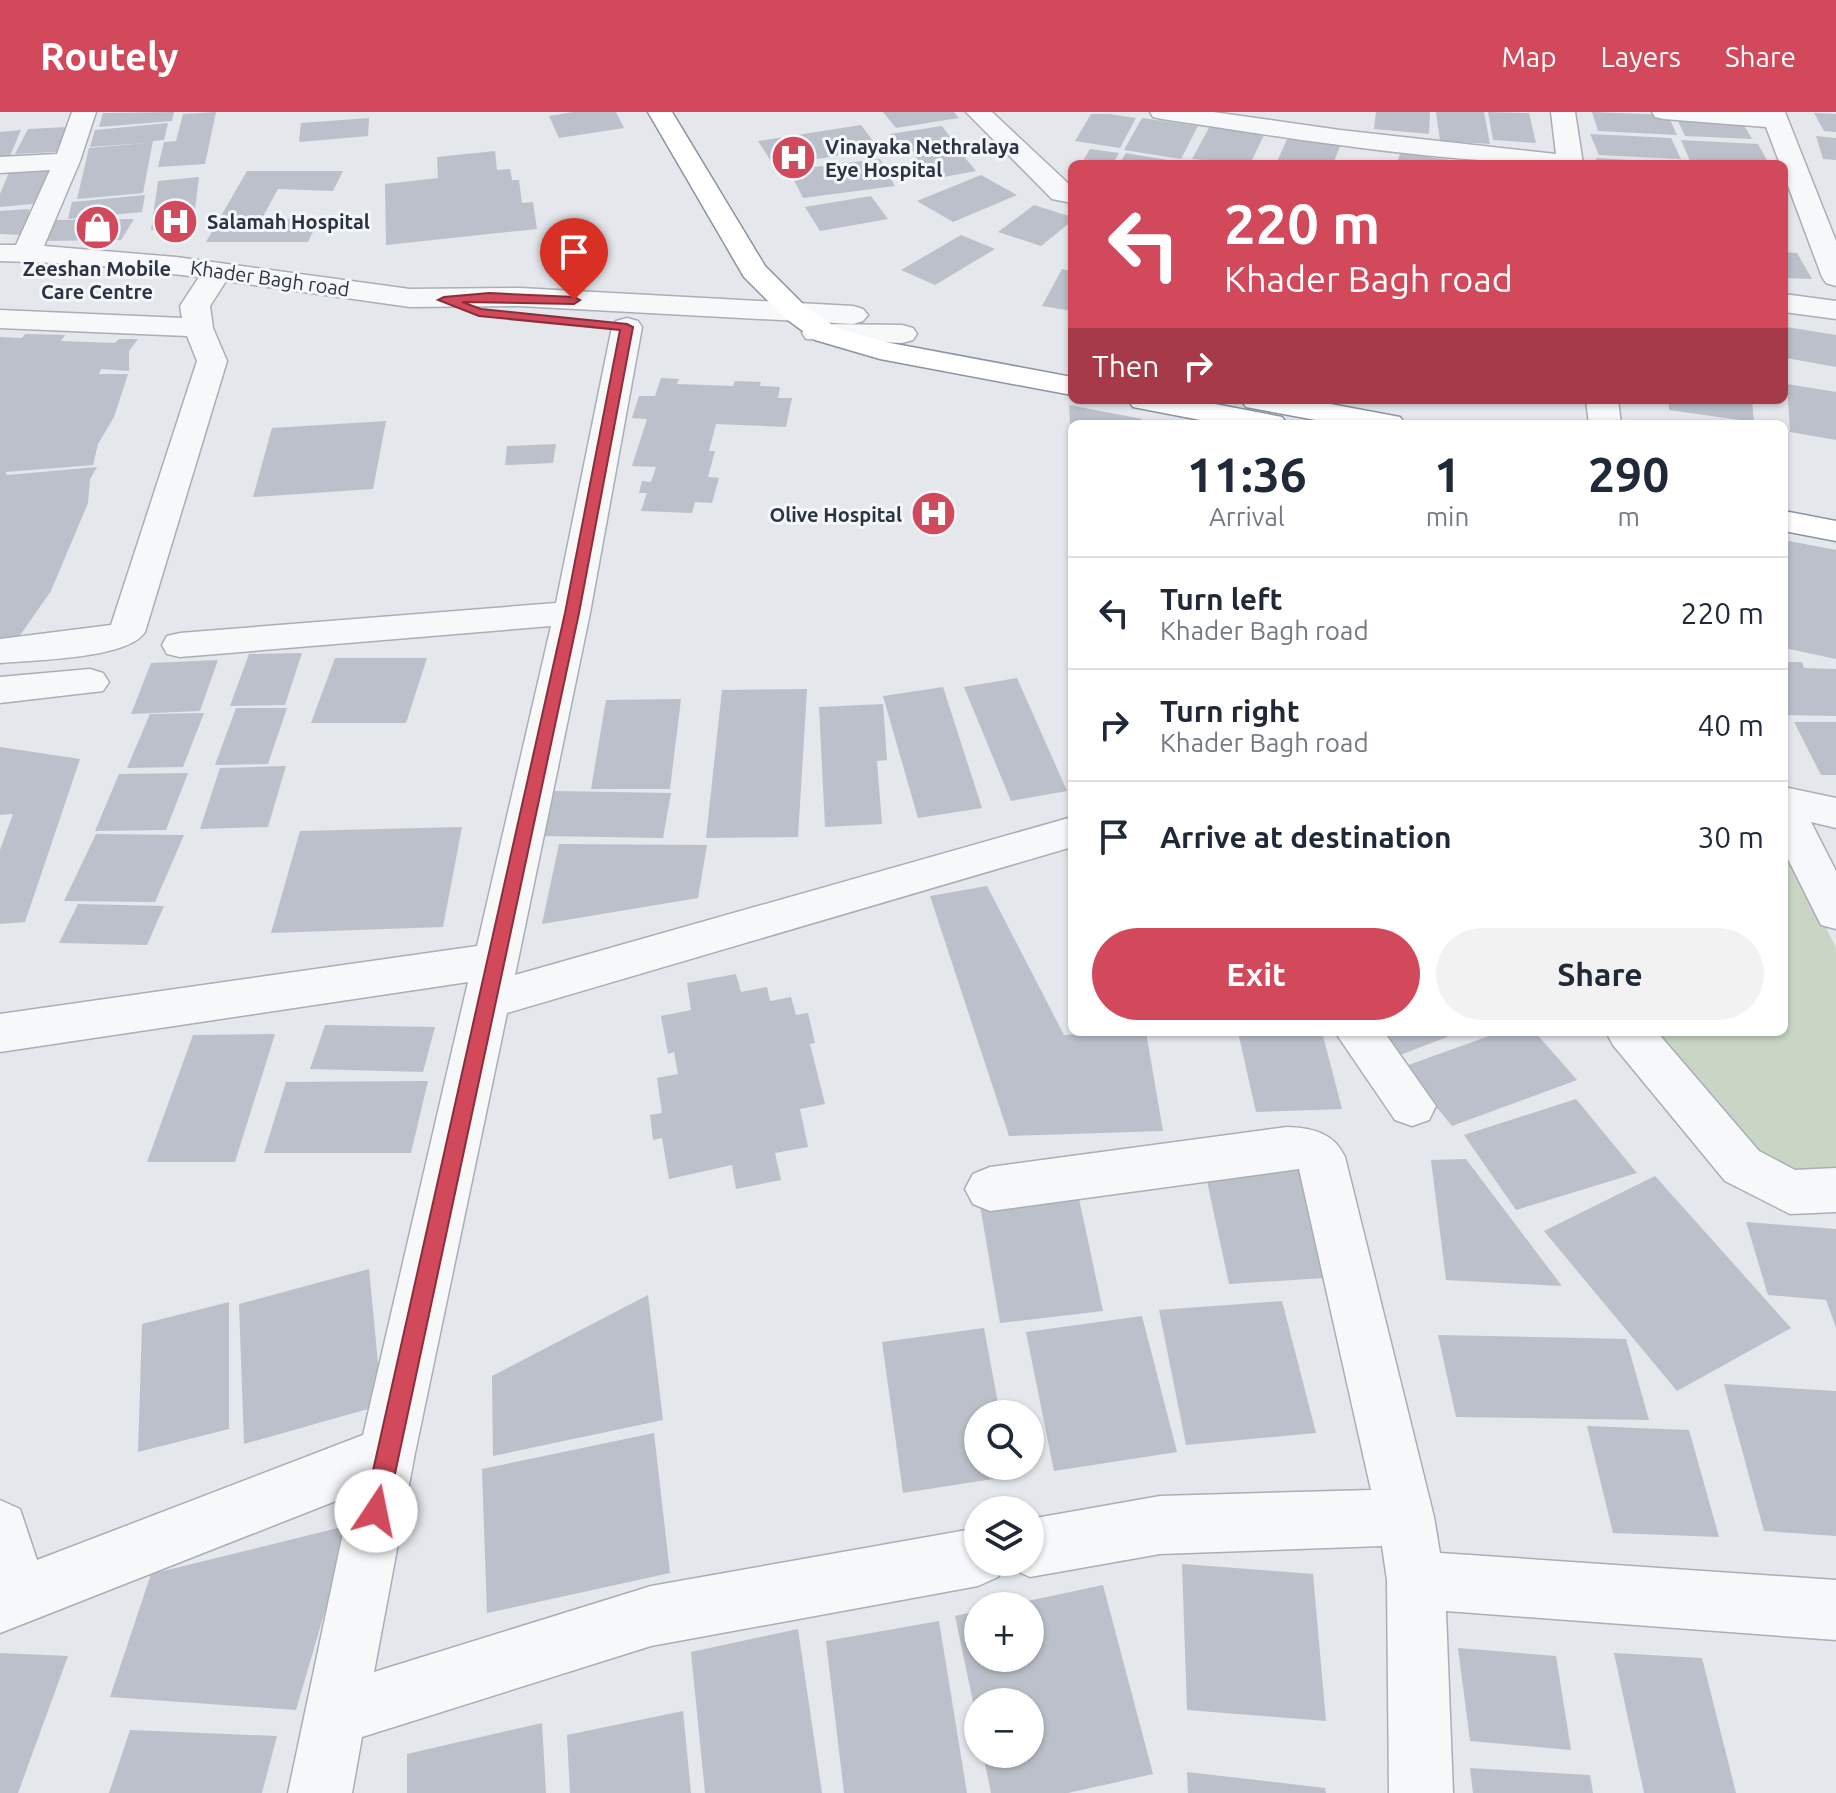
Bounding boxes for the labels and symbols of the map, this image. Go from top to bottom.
hospital icon: Vinayaka Nethralaya Eye Hospital [770,133,818,181]
place label: Vinayaka Nethralaya Eye Hospital [825,135,1020,181]
hospital icon: Salamah Hospital [152,197,200,245]
shop icon: Zeeshan Mobile Care Centre [73,204,121,252]
place label: Salamah Hospital [207,210,370,233]
pin [540,218,608,300]
street label: Khader Bagh road [189,255,351,301]
place label: Zeeshan Mobile Care Centre [23,257,171,303]
hospital icon: Olive Hospital [909,490,957,538]
place label: Olive Hospital [769,503,902,526]
position arrow [334,1469,418,1553]

